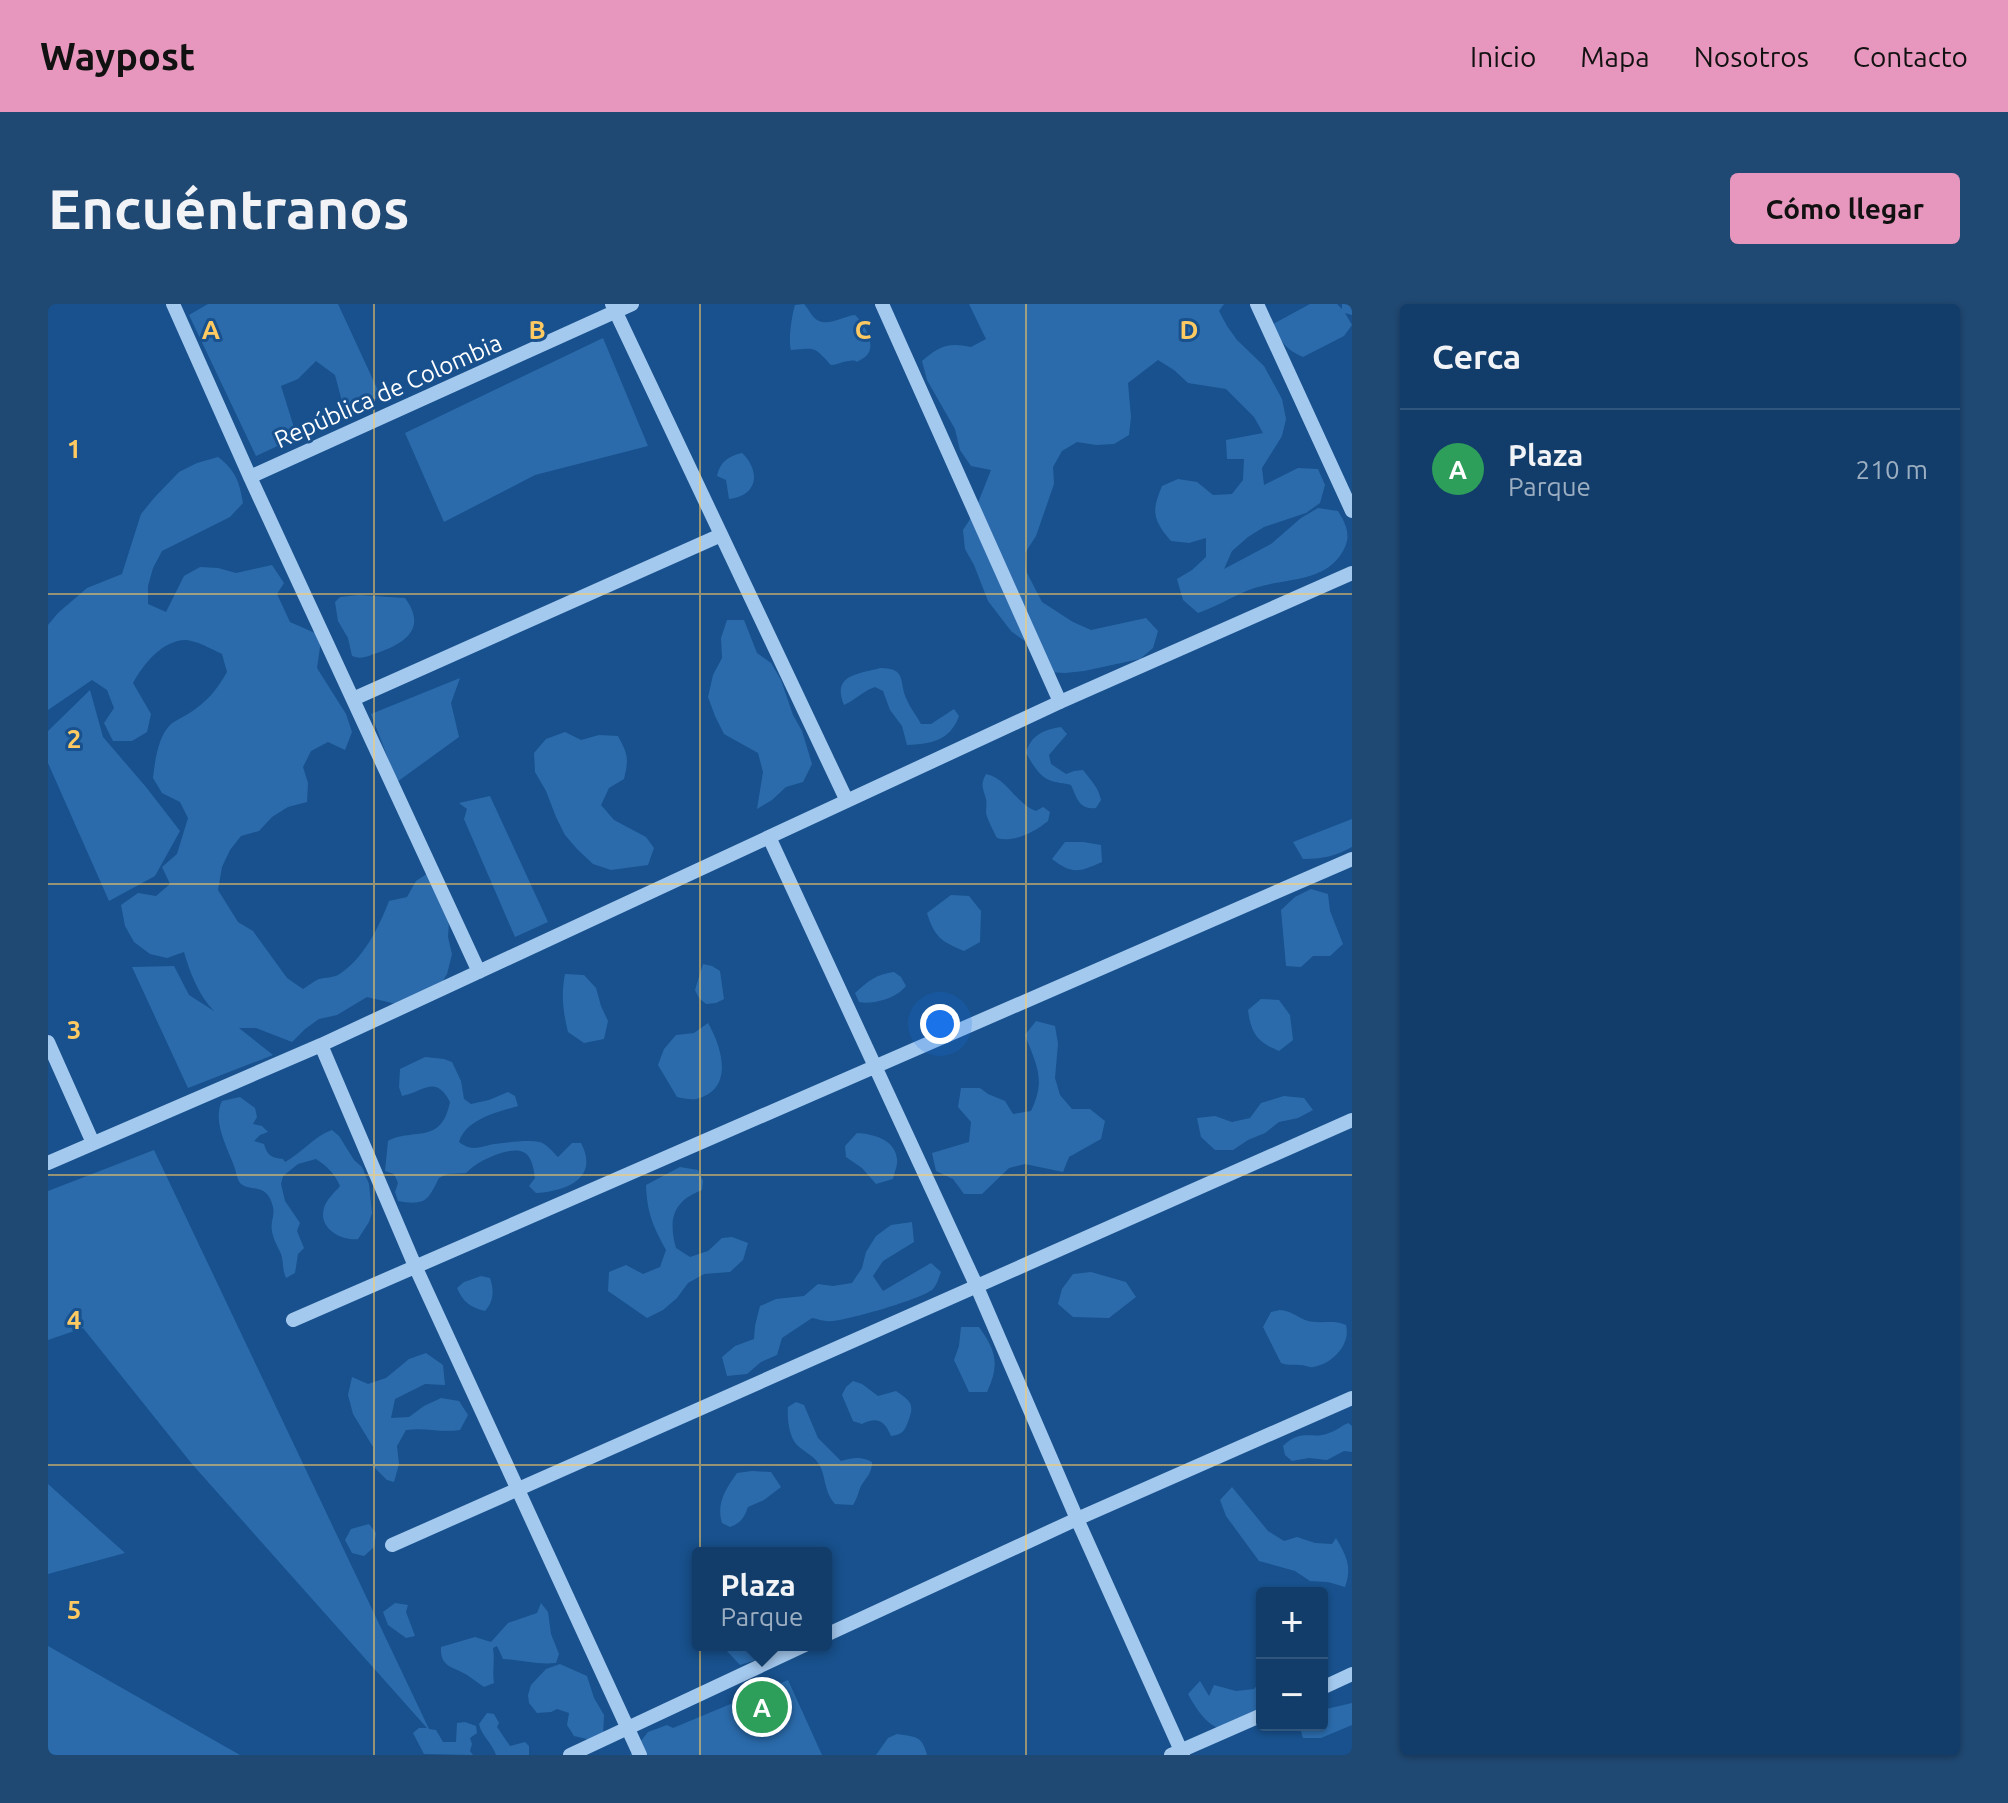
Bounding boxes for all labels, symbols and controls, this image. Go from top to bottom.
text: Waypost [40,35,195,77]
text: Inicio [1470,41,1536,72]
text: Mapa [1580,41,1650,72]
text: Nosotros [1694,41,1809,72]
text: Contacto [1853,41,1968,72]
button: Cómo llegar [1730,173,1960,244]
text: Encuéntranos [48,177,409,240]
text: A [202,315,221,344]
text: B [528,315,546,344]
text: C [855,315,872,344]
text: D [1180,315,1198,344]
street label: República de Colombia [270,329,506,453]
text: Cerca [1432,337,1521,375]
text: 1 [67,434,81,463]
text: Plaza [1508,438,1583,472]
text: A [1449,455,1467,484]
text: 210 m [1856,455,1928,484]
text: Parque [1508,472,1591,501]
text: 2 [67,724,81,753]
your location [920,1004,960,1044]
text: 3 [67,1015,81,1044]
text: 4 [67,1305,81,1334]
popup [692,1547,832,1651]
text: Plaza [721,1568,796,1602]
map controls [1256,1587,1328,1731]
button: + [1256,1587,1328,1659]
text: 5 [67,1595,81,1624]
text: Parque [721,1602,803,1631]
button: − [1256,1659,1328,1731]
pin: A [736,1677,788,1737]

